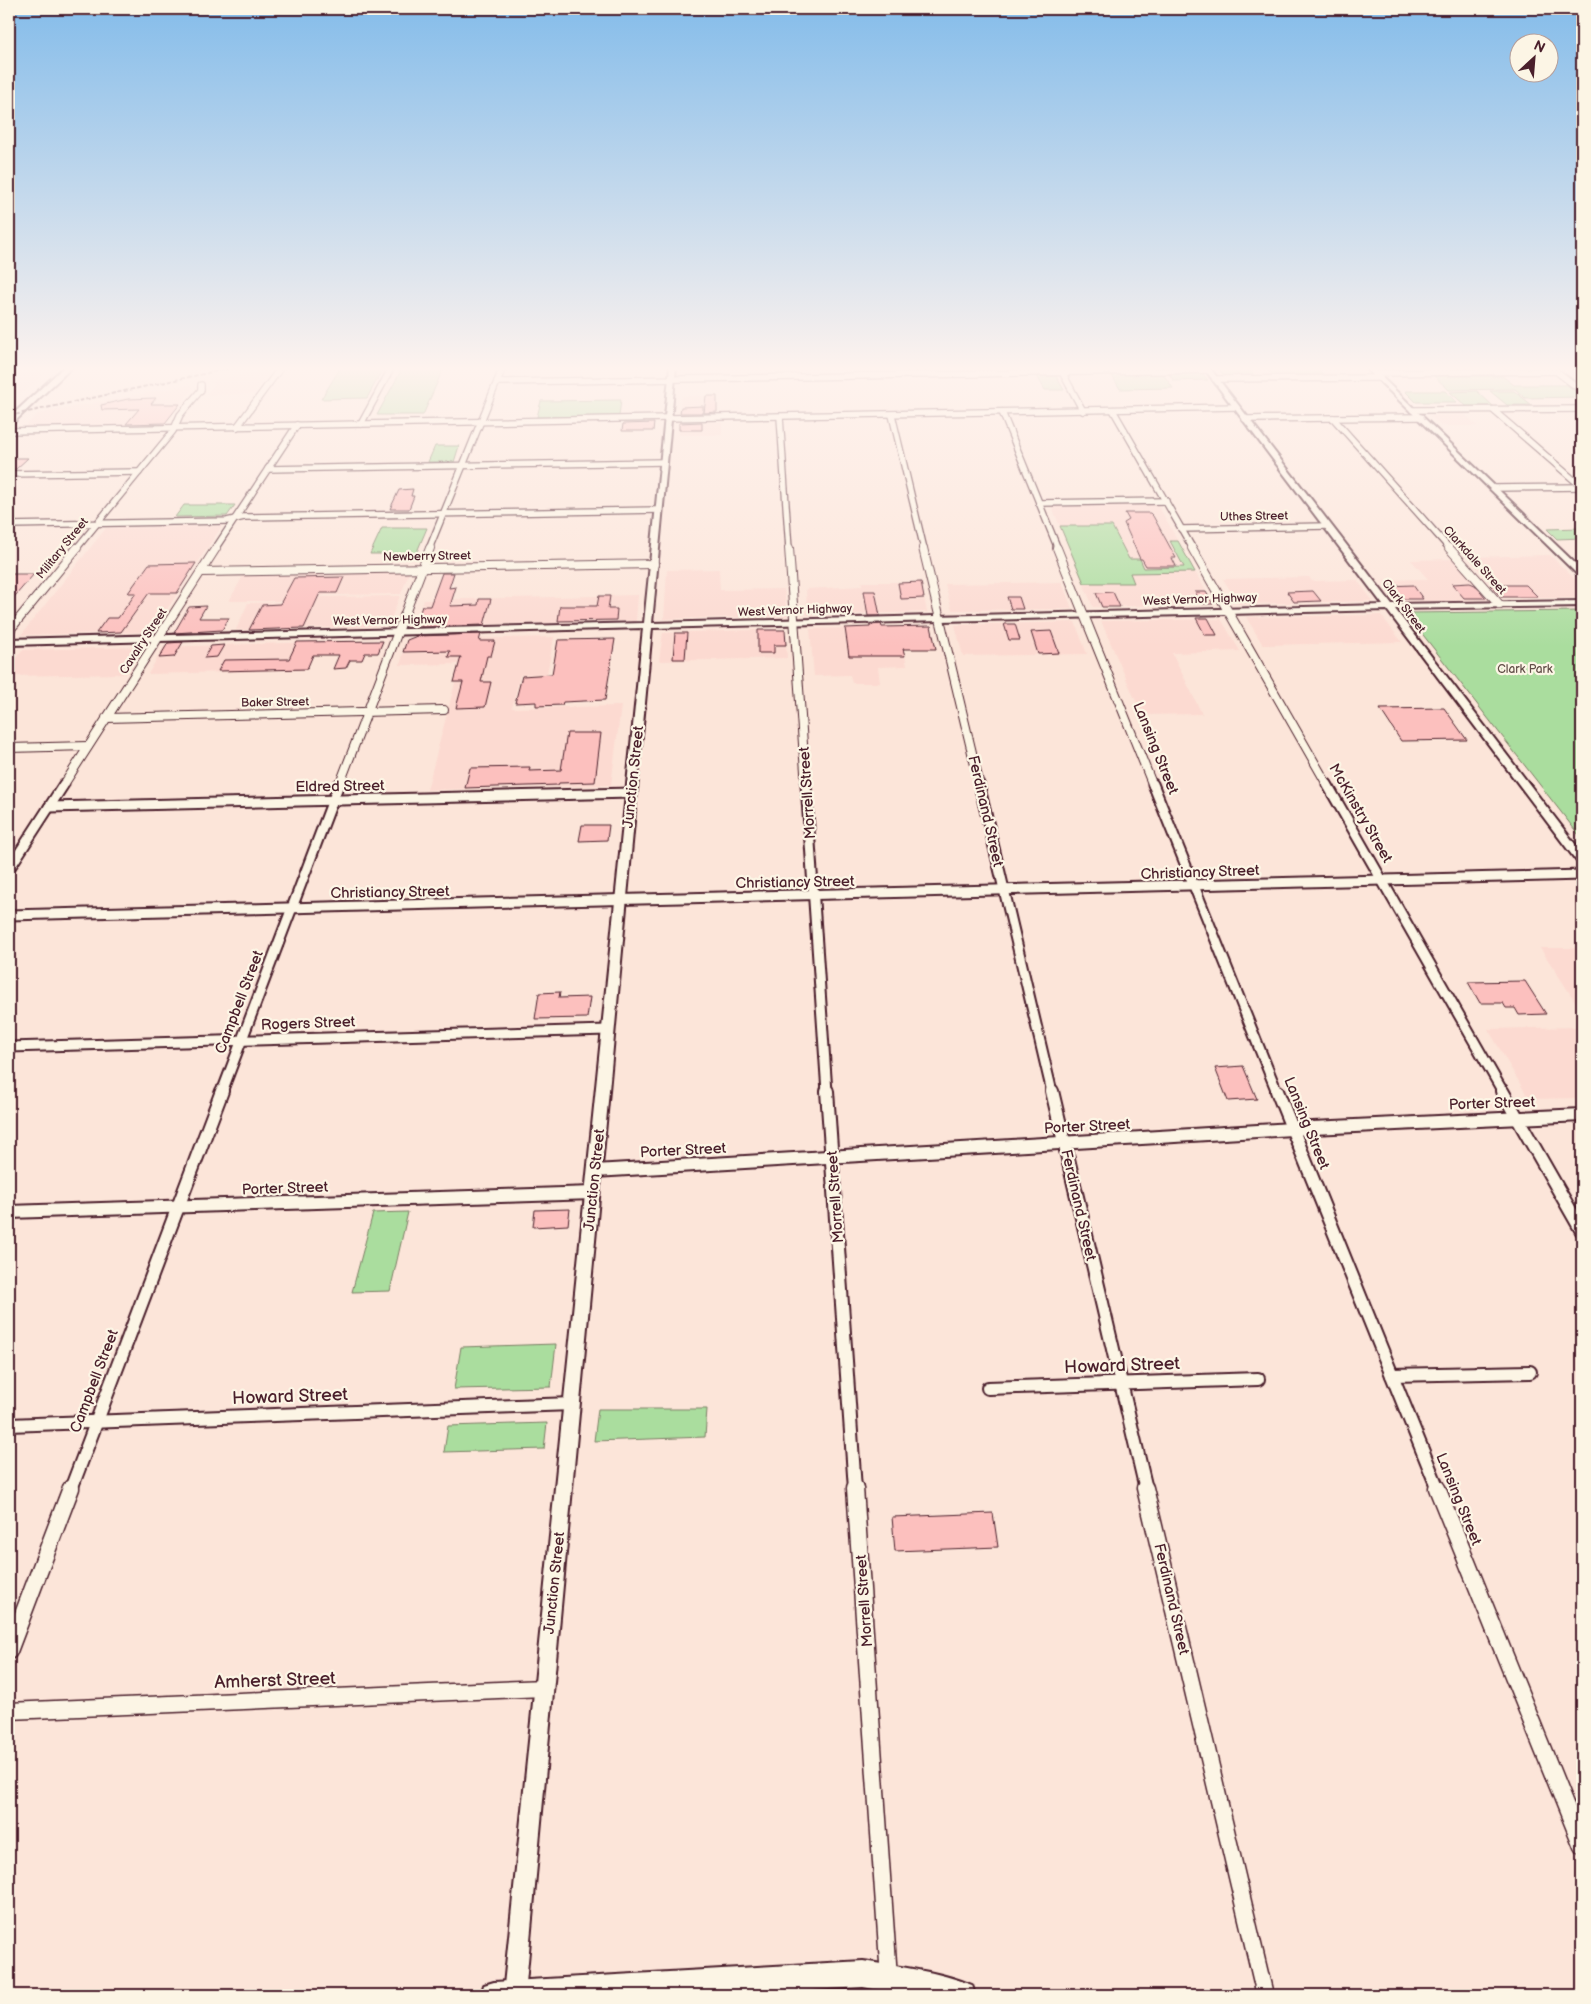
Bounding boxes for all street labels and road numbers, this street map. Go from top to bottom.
street label: Uthes Street [1220,508,1289,525]
street label: Military Street [33,514,92,582]
street label: Clarkdale Street [1440,523,1510,598]
street label: Newberry Street [383,548,471,565]
street label: Clark Street [1378,576,1429,637]
street label: West Vernor Highway [1143,590,1258,609]
street label: West Vernor Highway [738,601,853,620]
street label: Cavalry Street [116,605,171,677]
street label: West Vernor Highway [333,612,448,629]
street label: Baker Street [241,694,309,711]
street label: Lansing Street [1128,699,1183,798]
street label: Junction Street [619,725,648,829]
street label: Morrell Street [795,746,820,840]
street label: Ferdinand Street [963,754,1008,869]
street label: McKinstry Street [1324,760,1397,867]
street label: Eldred Street [295,776,385,797]
street label: Christiancy Street [1140,861,1260,884]
street label: Christiancy Street [735,872,855,893]
street label: Christiancy Street [330,882,450,903]
street label: Campbell Street [211,947,268,1057]
street label: Rogers Street [260,1012,356,1035]
street label: Lansing Street [1279,1074,1334,1173]
street label: Porter Street [1449,1092,1536,1115]
street label: Porter Street [1043,1115,1131,1138]
street label: Junction Street [580,1128,609,1232]
street label: Porter Street [639,1139,727,1162]
street label: Ferdinand Street [1056,1148,1101,1263]
street label: Morrell Street [823,1150,848,1244]
street label: Porter Street [242,1177,329,1200]
street label: Campbell Street [66,1326,123,1436]
street label: Howard Street [1064,1353,1181,1378]
street label: Howard Street [232,1384,349,1409]
street label: Lansing Street [1431,1450,1486,1549]
street label: Junction Street [540,1531,569,1635]
street label: Ferdinand Street [1149,1542,1194,1657]
street label: Morrell Street [852,1554,877,1648]
street label: Amherst Street [214,1668,337,1693]

